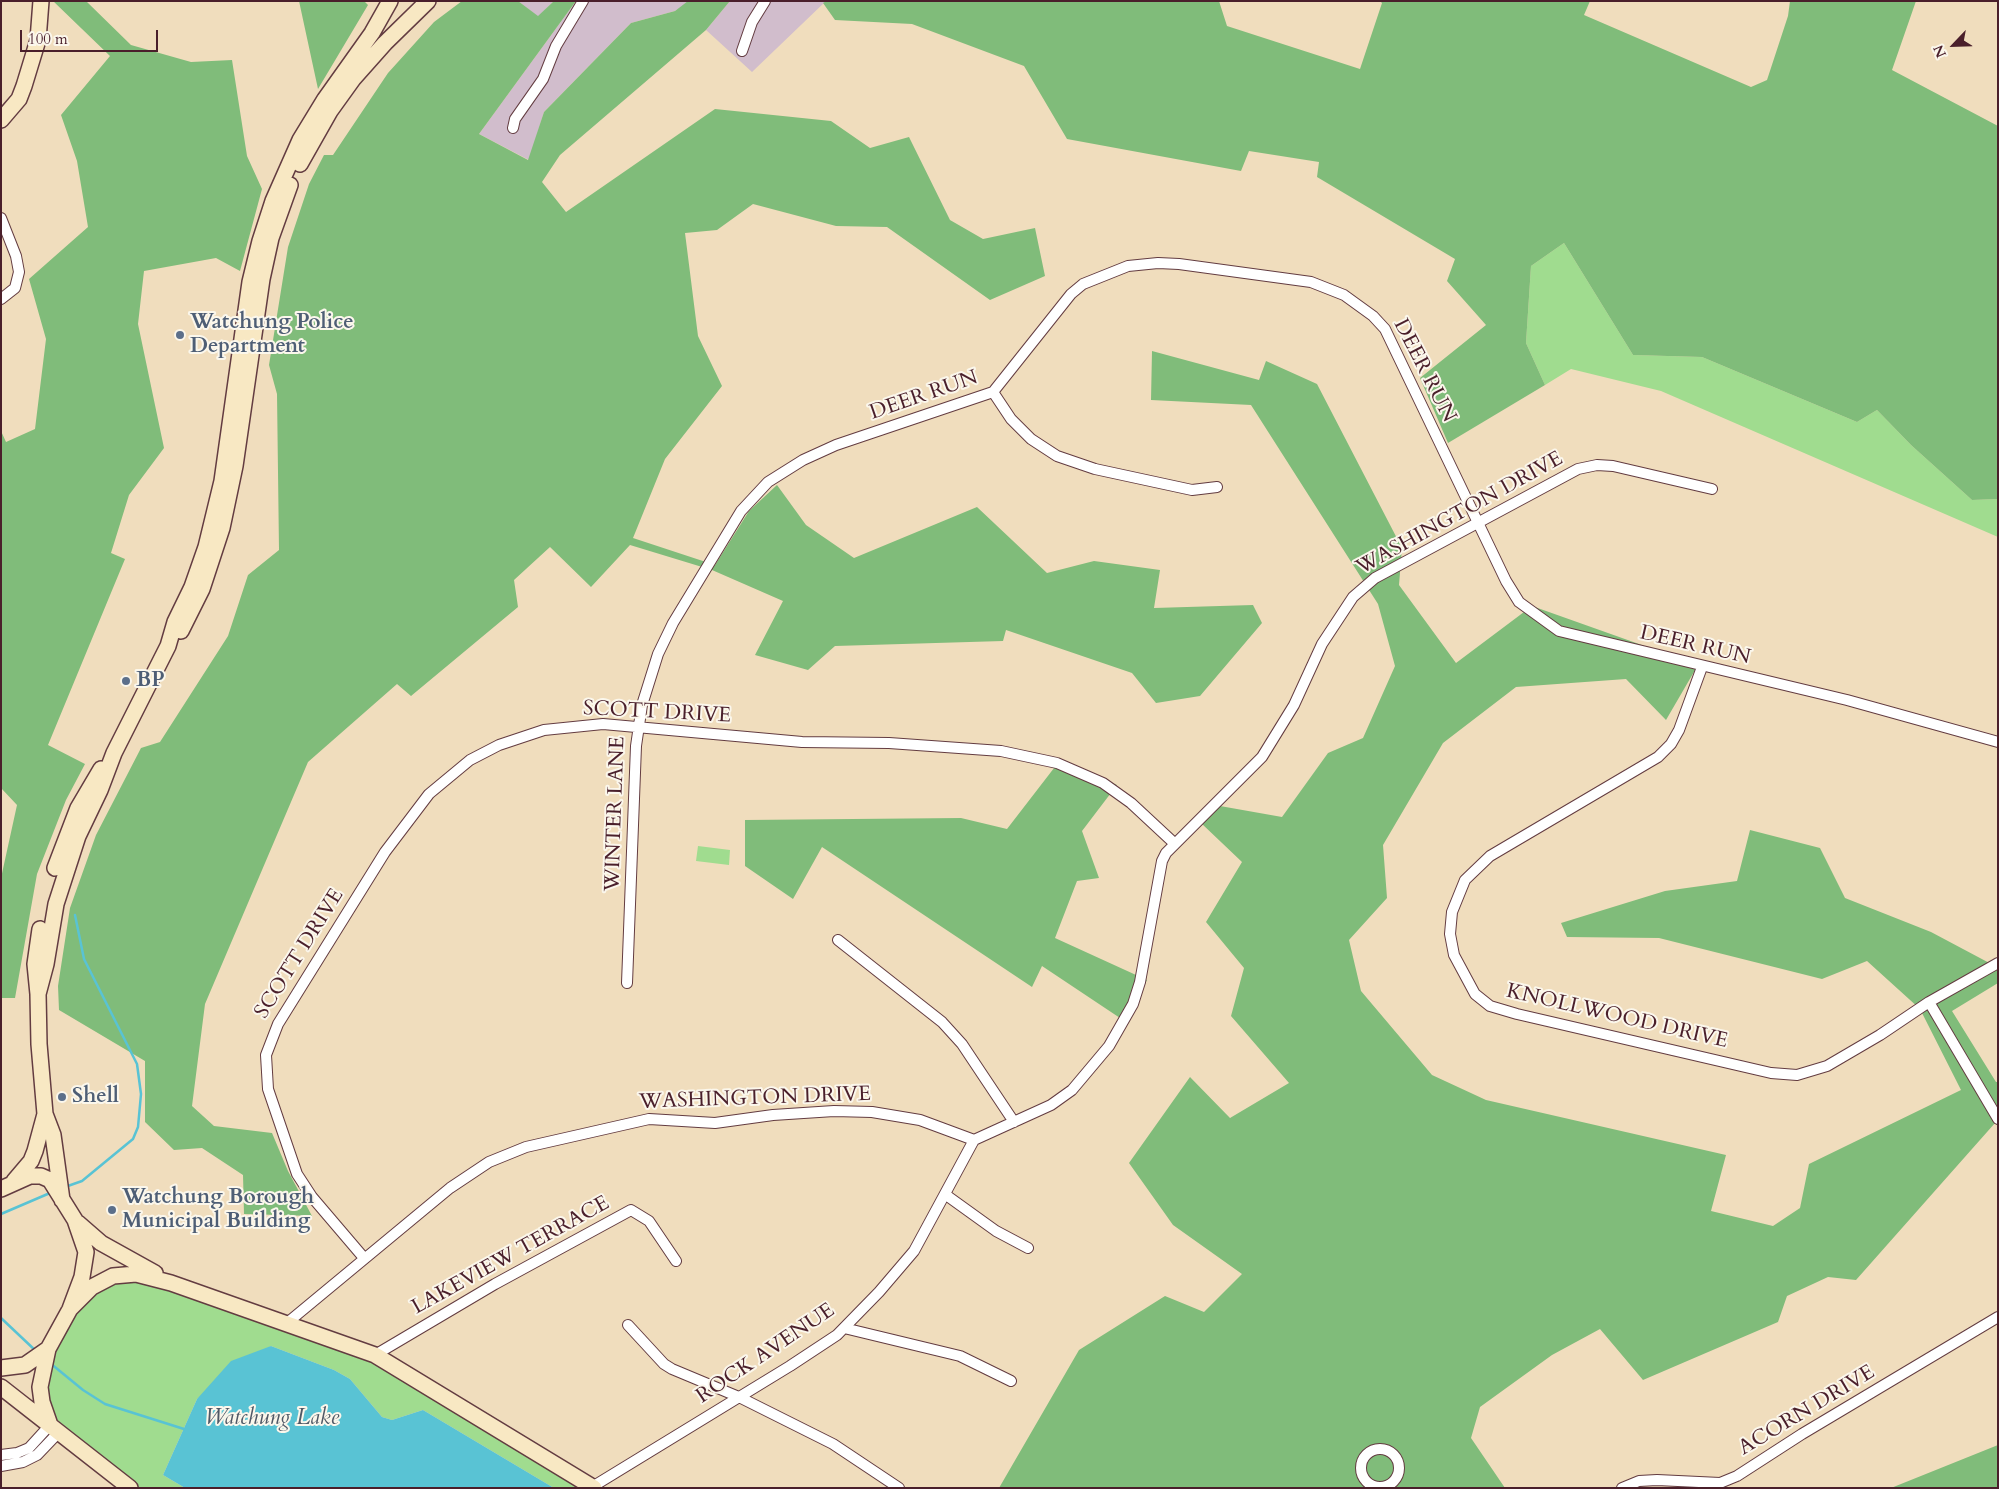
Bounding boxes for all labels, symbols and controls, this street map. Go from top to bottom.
scale bar [22,20,160,52]
north arrow [1929,20,1979,70]
text: 100 m [28,29,68,49]
text: N [1929,42,1951,61]
place label: Watchung Police Department [190,310,354,360]
street label: DEER RUN [1387,315,1461,427]
marker: Watchung Police Department [174,329,186,341]
street label: DEER RUN [867,366,981,426]
street label: WASHINGTON DRIVE [1352,447,1568,581]
street label: DEER RUN [1637,621,1753,671]
place label: BP [136,668,165,694]
marker: BP [120,675,132,687]
street label: SCOTT DRIVE [582,697,732,729]
street label: WINTER LANE [601,736,631,892]
street label: SCOTT DRIVE [250,884,350,1024]
street label: KNOLLWOOD DRIVE [1504,979,1730,1055]
street label: WASHINGTON DRIVE [639,1082,871,1116]
place label: Shell [72,1084,119,1110]
marker: Shell [56,1091,68,1103]
place label: Watchung Borough Municipal Building [122,1185,314,1235]
street label: LAKEVIEW TERRACE [408,1191,614,1321]
marker: Watchung Borough Municipal Building [106,1204,118,1216]
street label: ROCK AVENUE [692,1298,840,1410]
street label: ACORN DRIVE [1734,1360,1880,1462]
water label: Watchung Lake [205,1406,339,1432]

